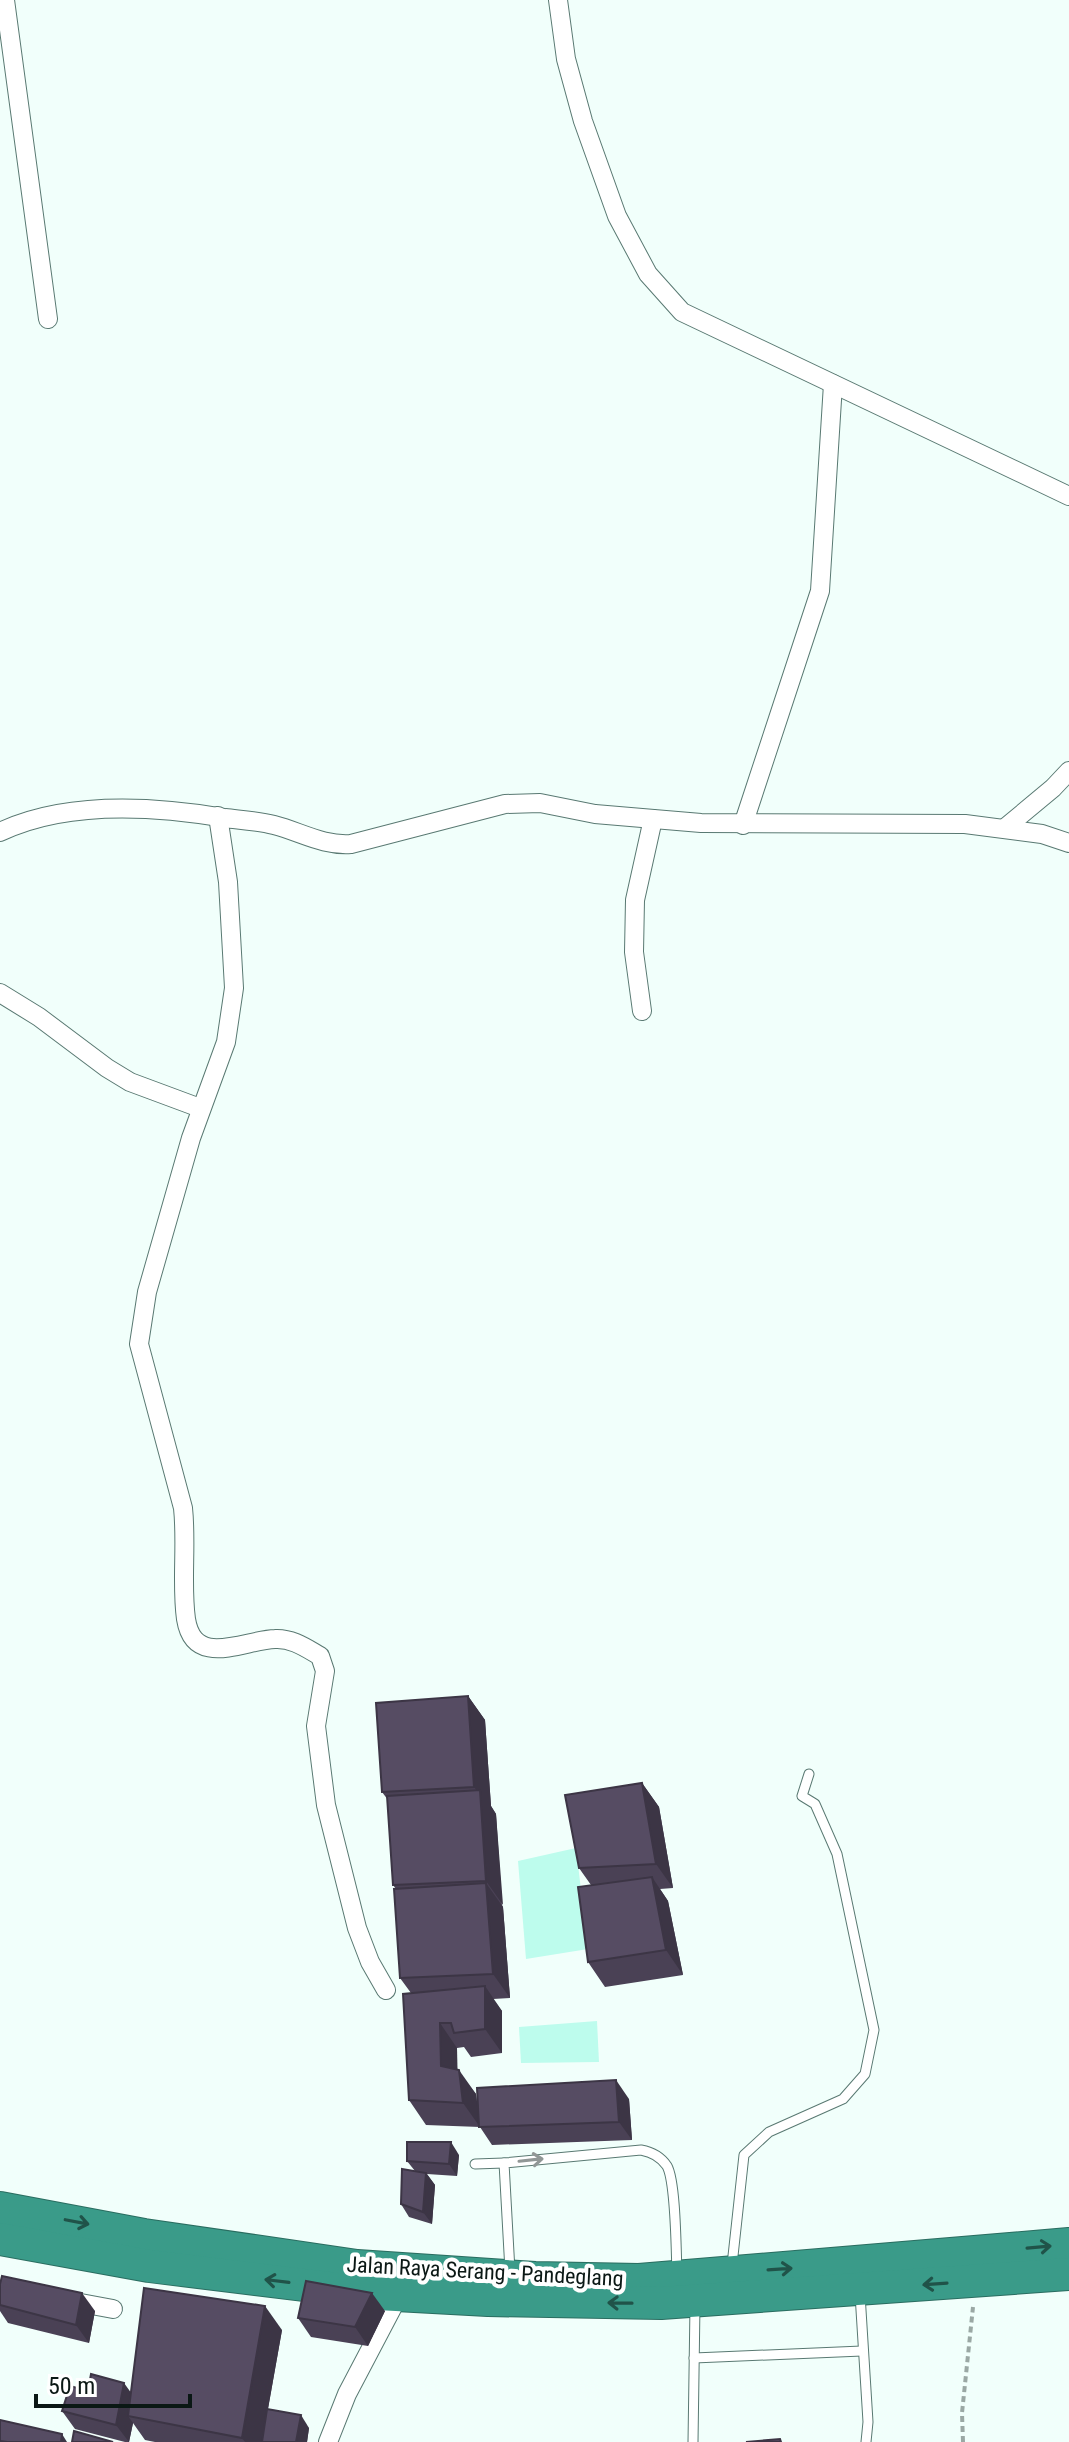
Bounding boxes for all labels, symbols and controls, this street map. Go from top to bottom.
one-way arrow [517,2153,544,2168]
one-way arrow [63,2216,89,2231]
one-way arrow [1025,2239,1052,2254]
street label: Jalan Raya Serang - Pandeglang [346,2252,624,2291]
one-way arrow [766,2261,793,2276]
one-way arrow [264,2274,291,2289]
one-way arrow [922,2277,949,2292]
one-way arrow [607,2295,634,2311]
scale bar [36,2358,190,2408]
text: 50 m [48,2372,95,2400]

